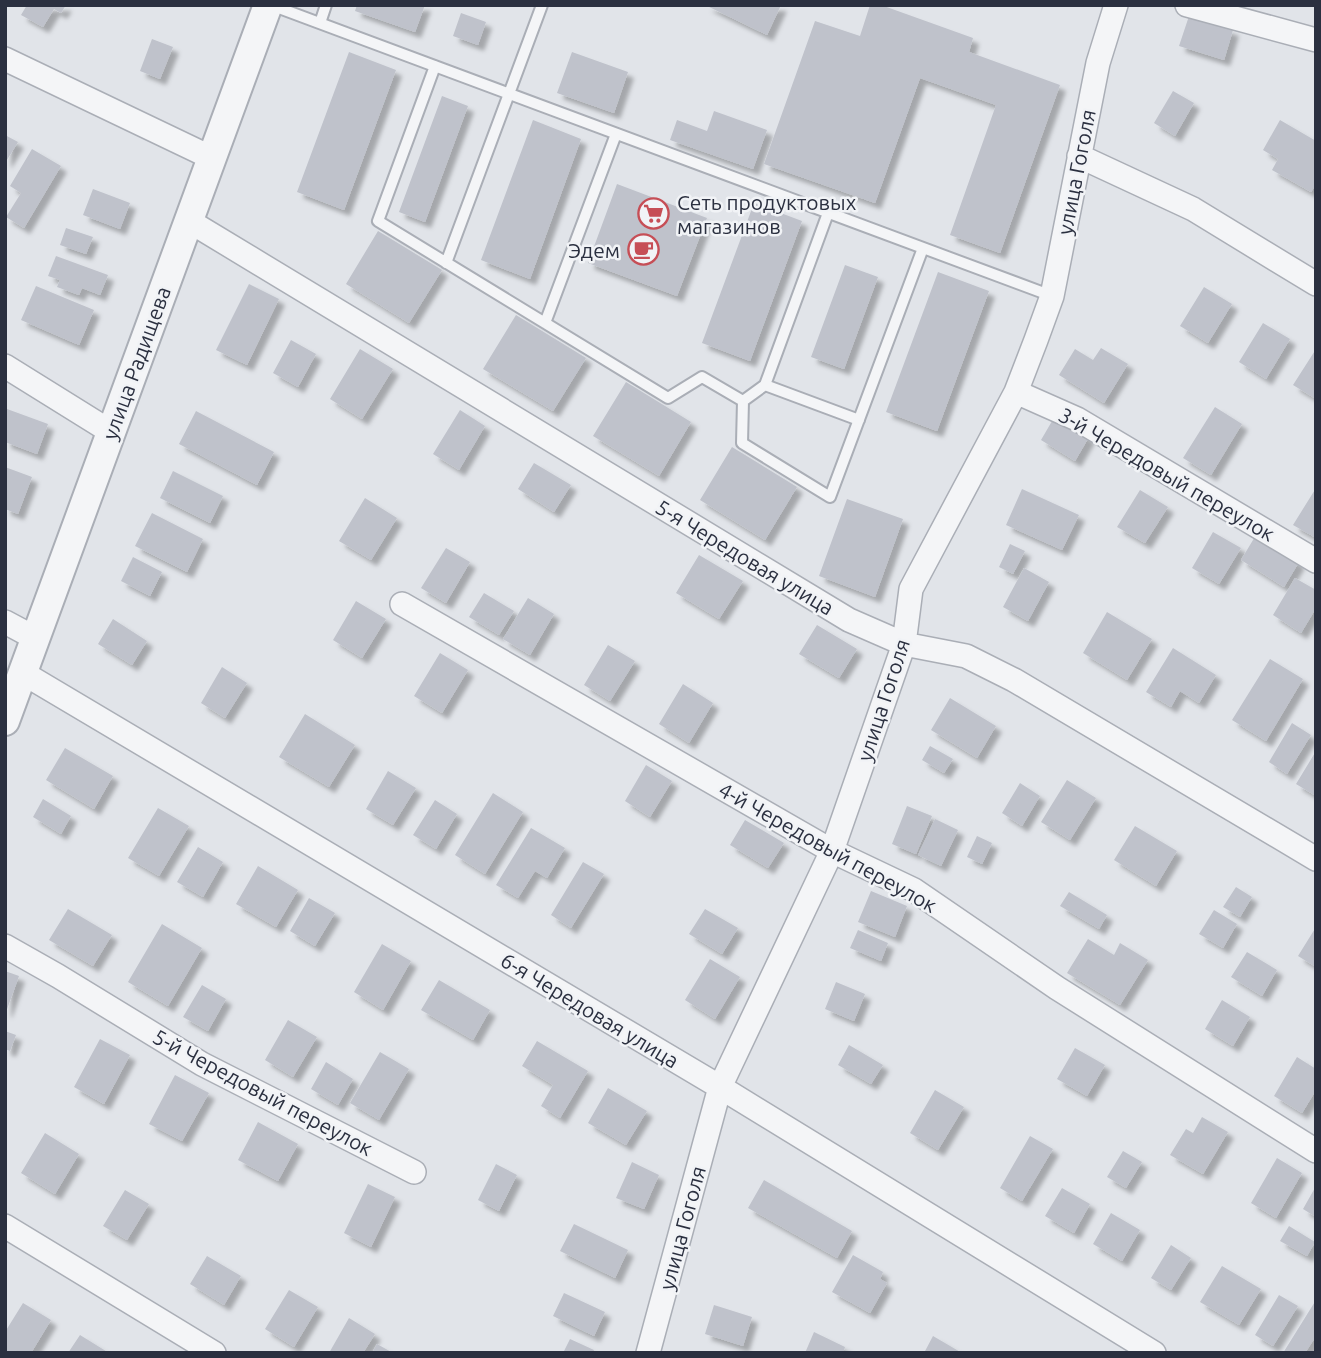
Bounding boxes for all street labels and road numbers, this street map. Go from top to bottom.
street label: улица Гоголя [1052,107,1100,237]
street label: улица Радищева [97,283,175,443]
street label: 3-й Чередовый переулок [1055,402,1279,546]
street label: 5-я Чередовая улица [652,494,838,620]
street label: улица Гоголя [852,636,914,764]
street label: 4-й Чередовый переулок [715,777,941,917]
street label: 6-я Чередовая улица [497,947,683,1073]
street label: 5-й Чередовый переулок [149,1024,377,1160]
street label: улица Гоголя [654,1163,710,1293]

